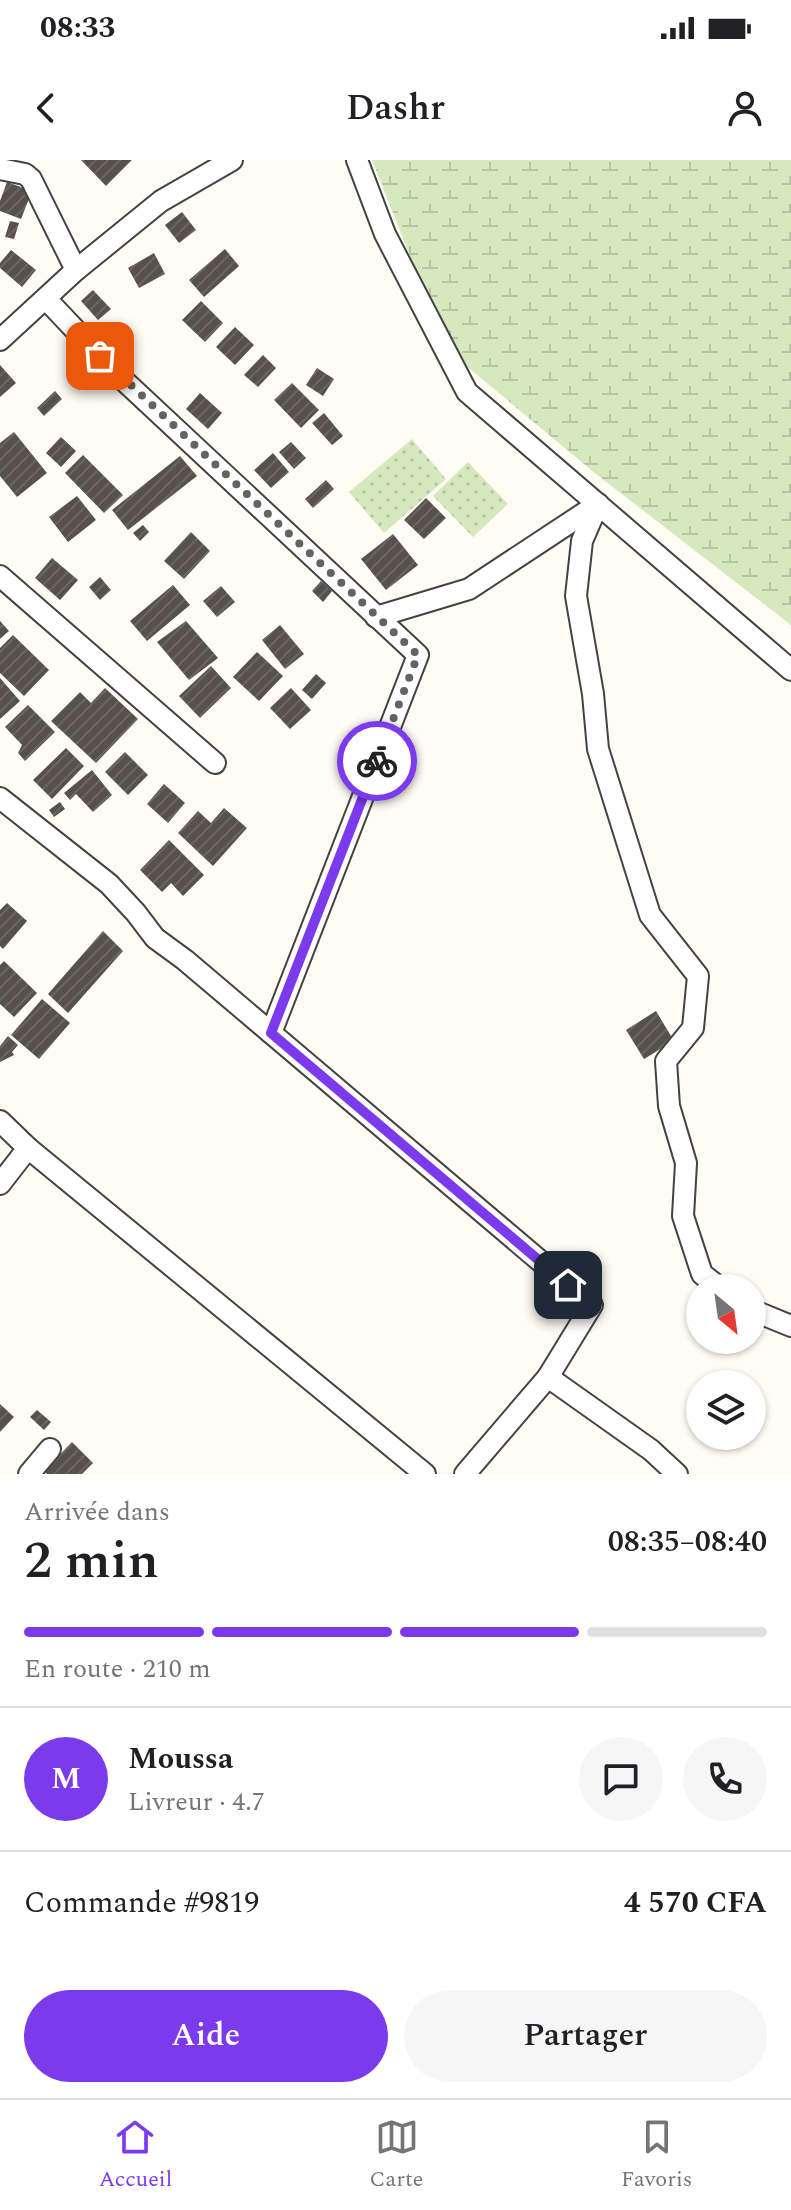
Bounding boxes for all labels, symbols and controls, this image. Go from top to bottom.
text: 08:33 [40,5,115,51]
text: Dashr [346,81,445,136]
icon: back [24,86,68,130]
icon: person [723,86,767,130]
pin [66,322,134,390]
icon: bag [78,334,122,378]
courier [337,721,417,801]
icon: bike [355,739,399,783]
pin [534,1251,602,1319]
icon: home [546,1263,590,1307]
north arrow [686,1274,766,1354]
map controls [686,1274,766,1450]
button: layers [686,1370,766,1450]
text: Arrivée dans [24,1492,170,1532]
text: 08:35–08:40 [608,1519,767,1565]
text: 2 min [24,1522,159,1601]
text: En route · 210 m [24,1649,211,1689]
text: Moussa [128,1736,233,1782]
button: chat [579,1737,663,1821]
button: phone [683,1737,767,1821]
text: M [51,1756,81,1802]
text: Livreur · 4.7 [128,1782,265,1822]
text: Commande #9819 [24,1880,259,1926]
text: 4 570 CFA [624,1880,767,1926]
button: Aide [24,1990,388,2082]
button: Partager [404,1990,767,2082]
tab: Accueil [99,2115,172,2196]
tab: Carte [370,2115,424,2196]
tab: Favoris [621,2115,692,2196]

